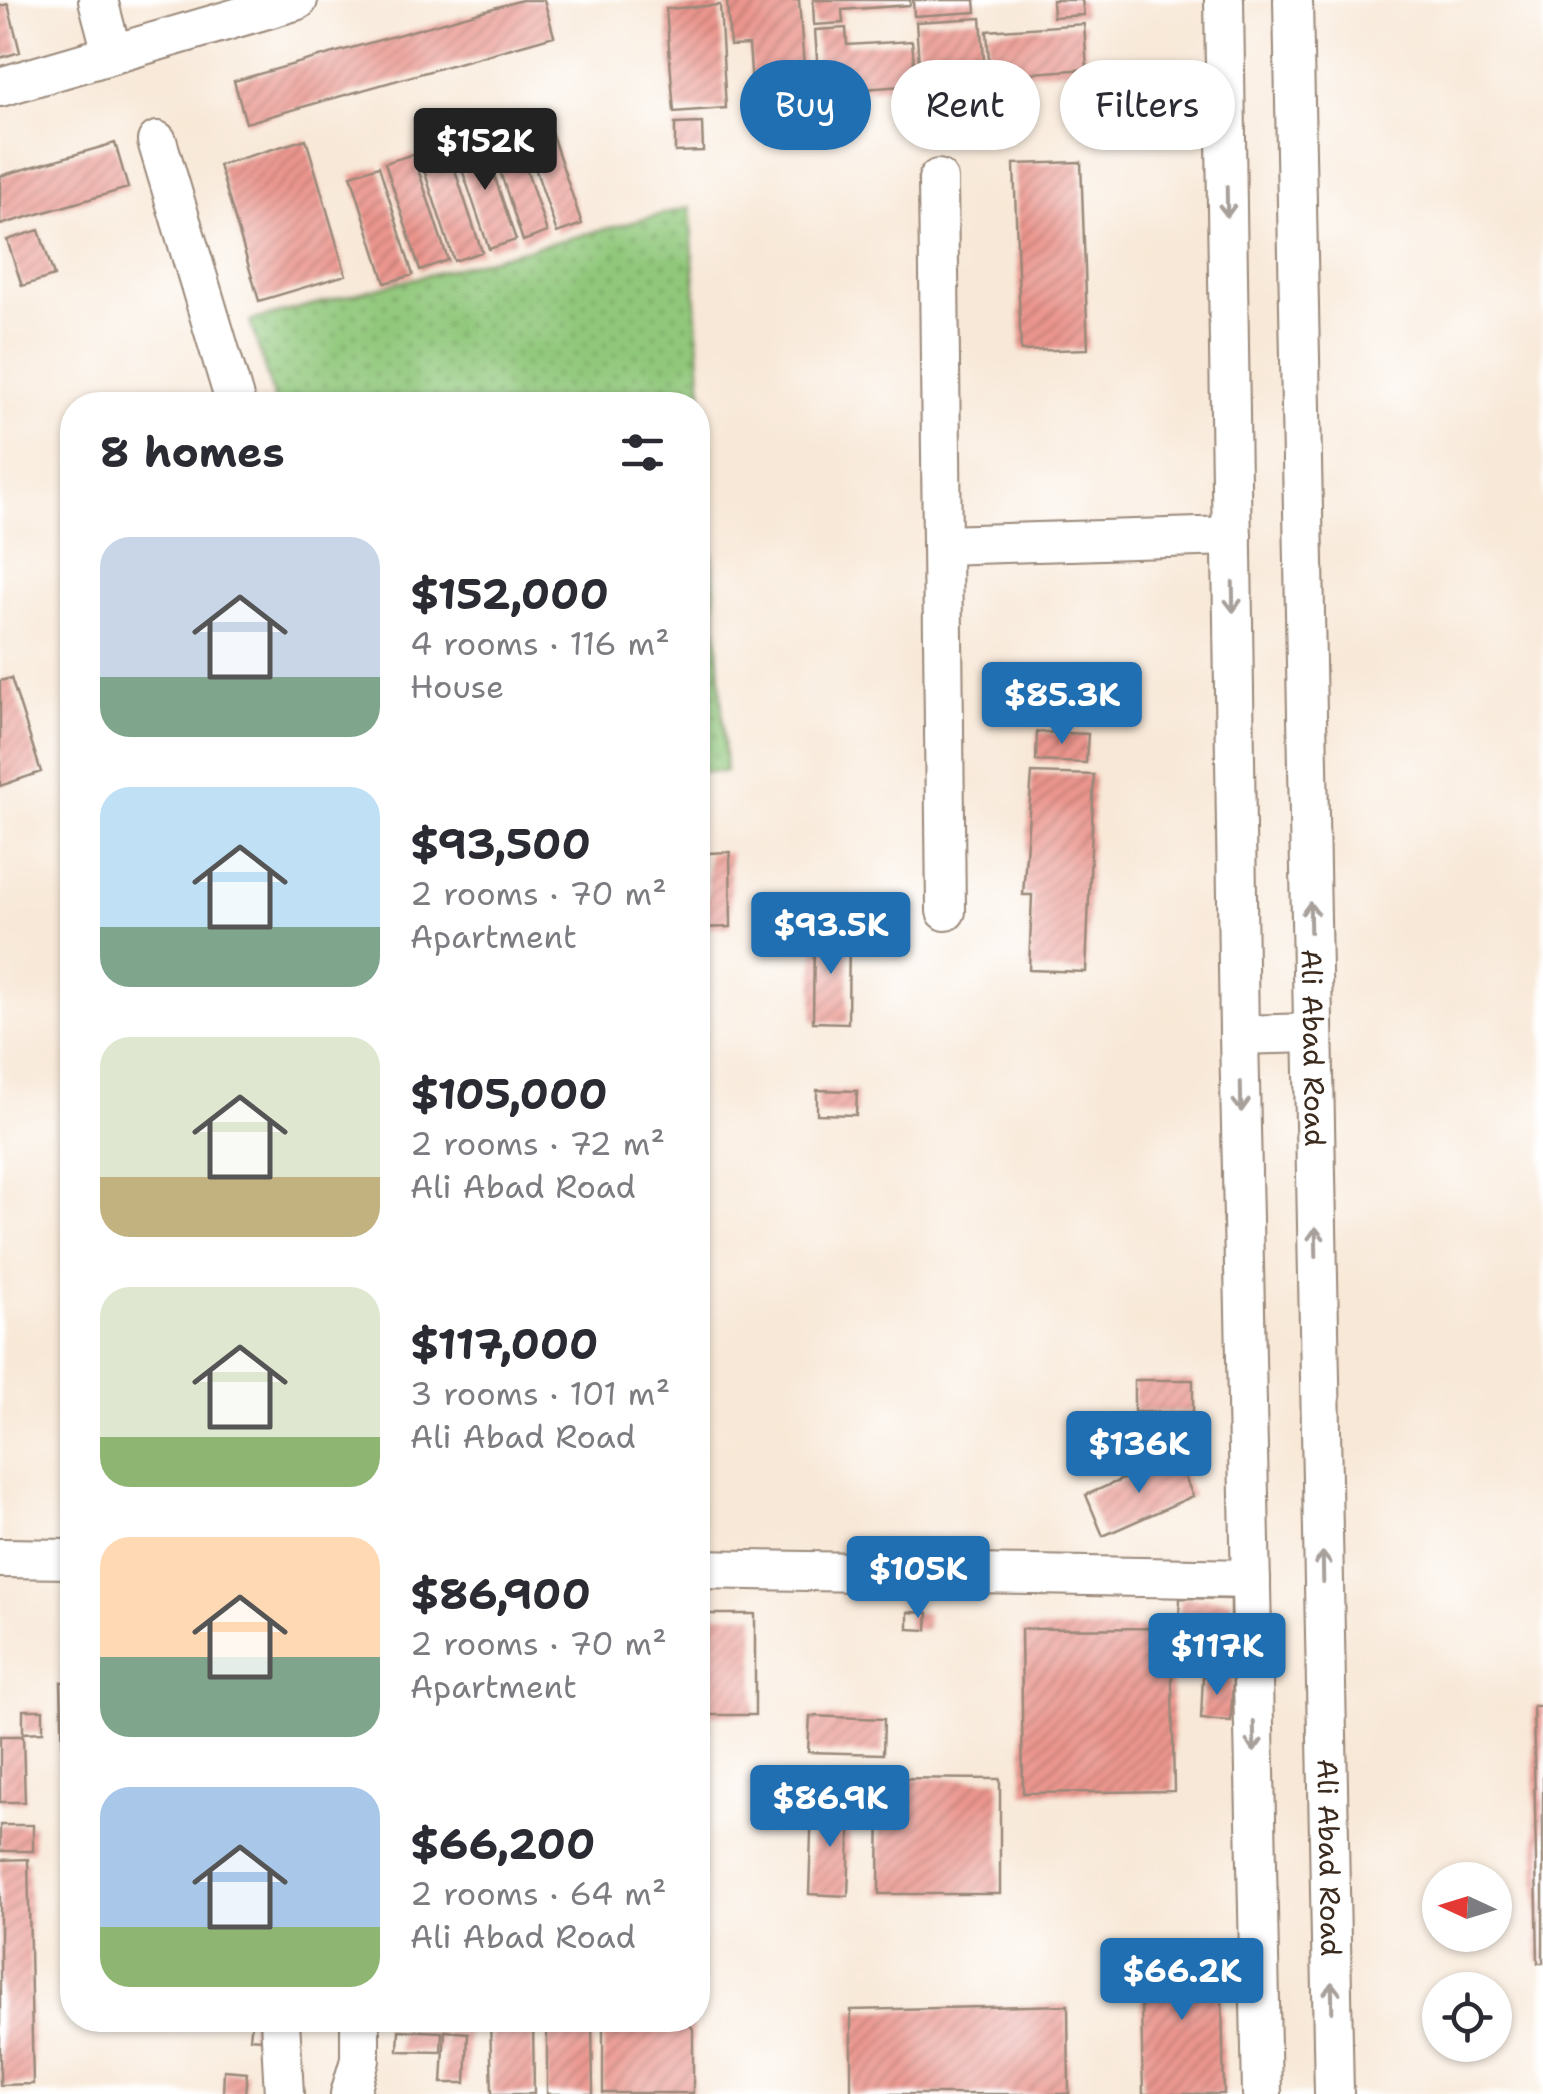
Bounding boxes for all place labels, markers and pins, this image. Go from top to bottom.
pin: $152K [415,108,555,193]
pin: $85.3K [981,662,1143,747]
pin: $93.5K [750,892,912,977]
pin: $136K [1069,1411,1209,1496]
pin: $105K [848,1536,988,1621]
pin: $117K [1147,1613,1287,1698]
pin: $86.9K [749,1765,911,1850]
pin: $66.2K [1101,1938,1263,2023]

